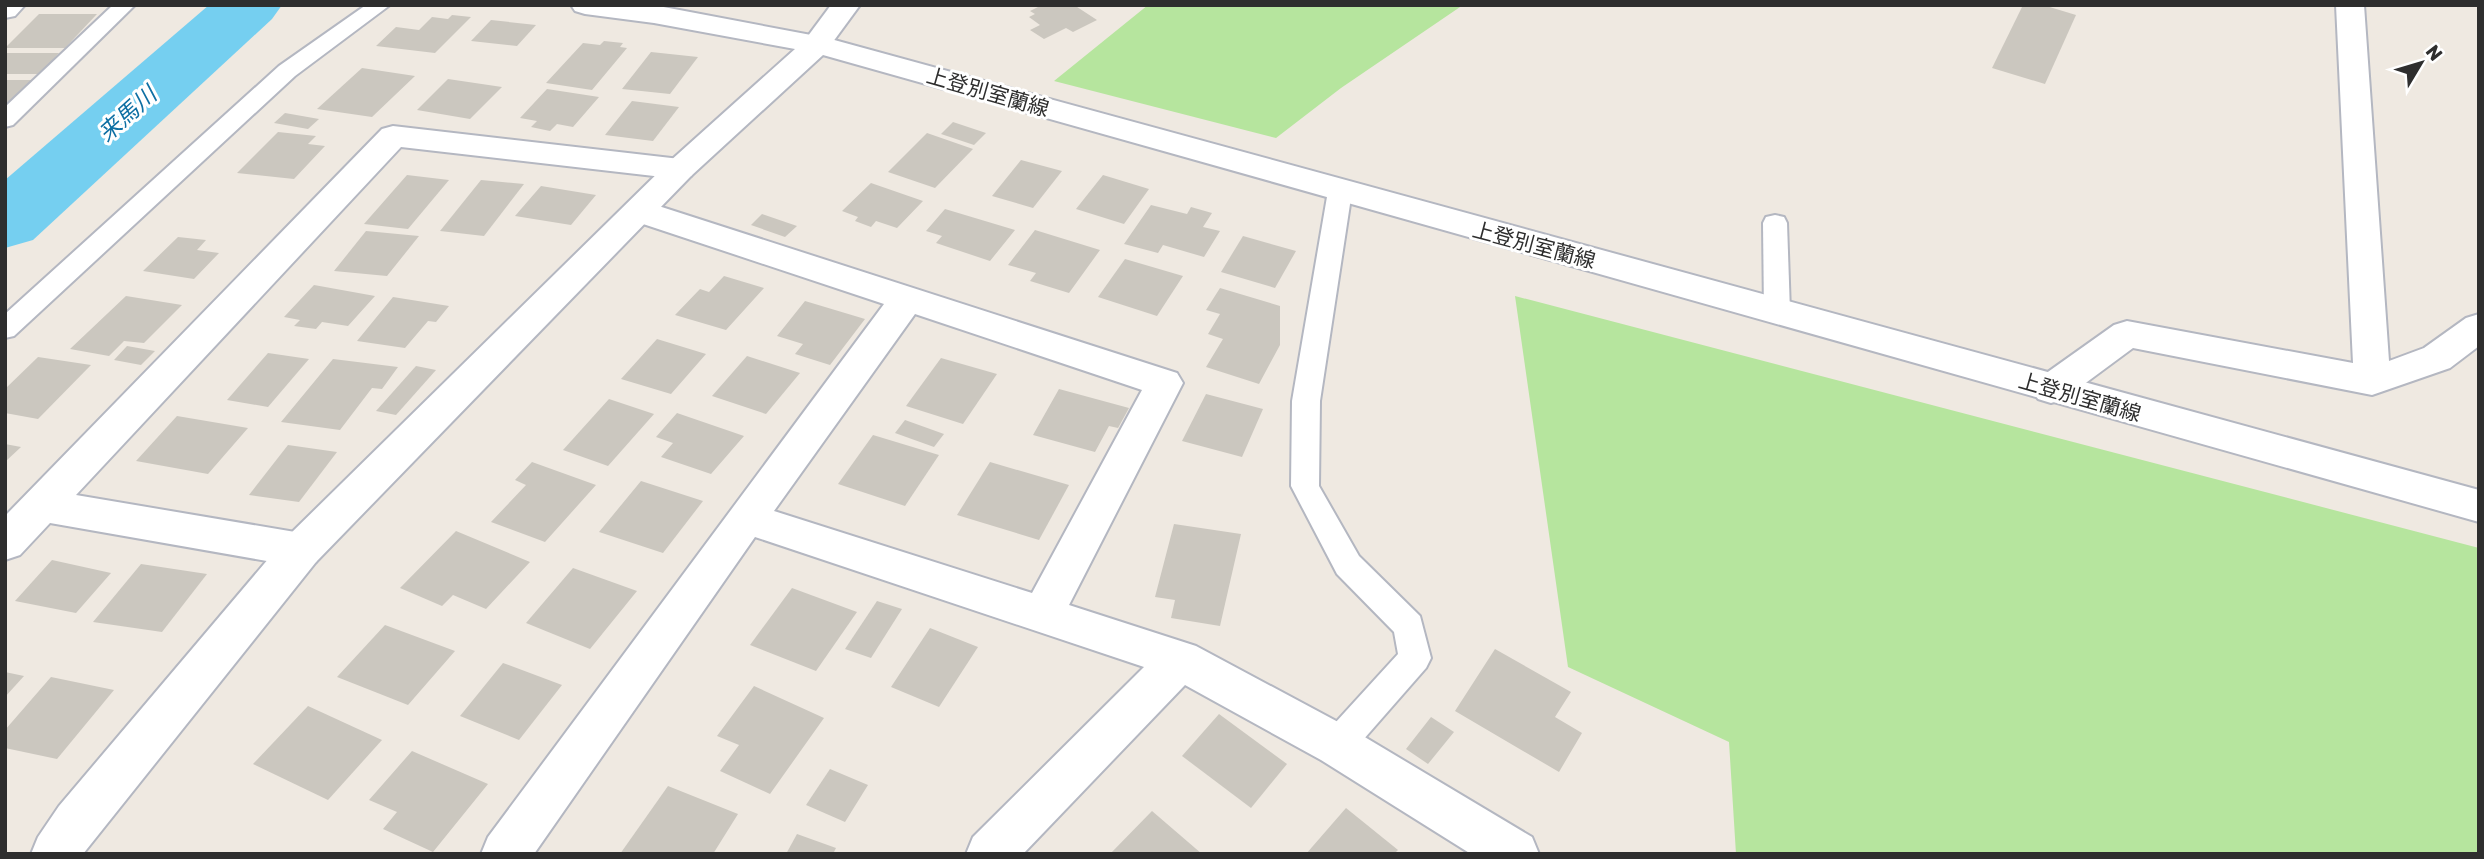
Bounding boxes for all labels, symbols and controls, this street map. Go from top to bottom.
north arrow [2386,28,2456,98]
text: N [2421,40,2447,65]
street label: 上登別室蘭線 [924,63,1052,121]
water label: 来馬川 [92,79,164,147]
street label: 上登別室蘭線 [1470,217,1598,273]
street label: 上登別室蘭線 [2016,368,2144,426]

